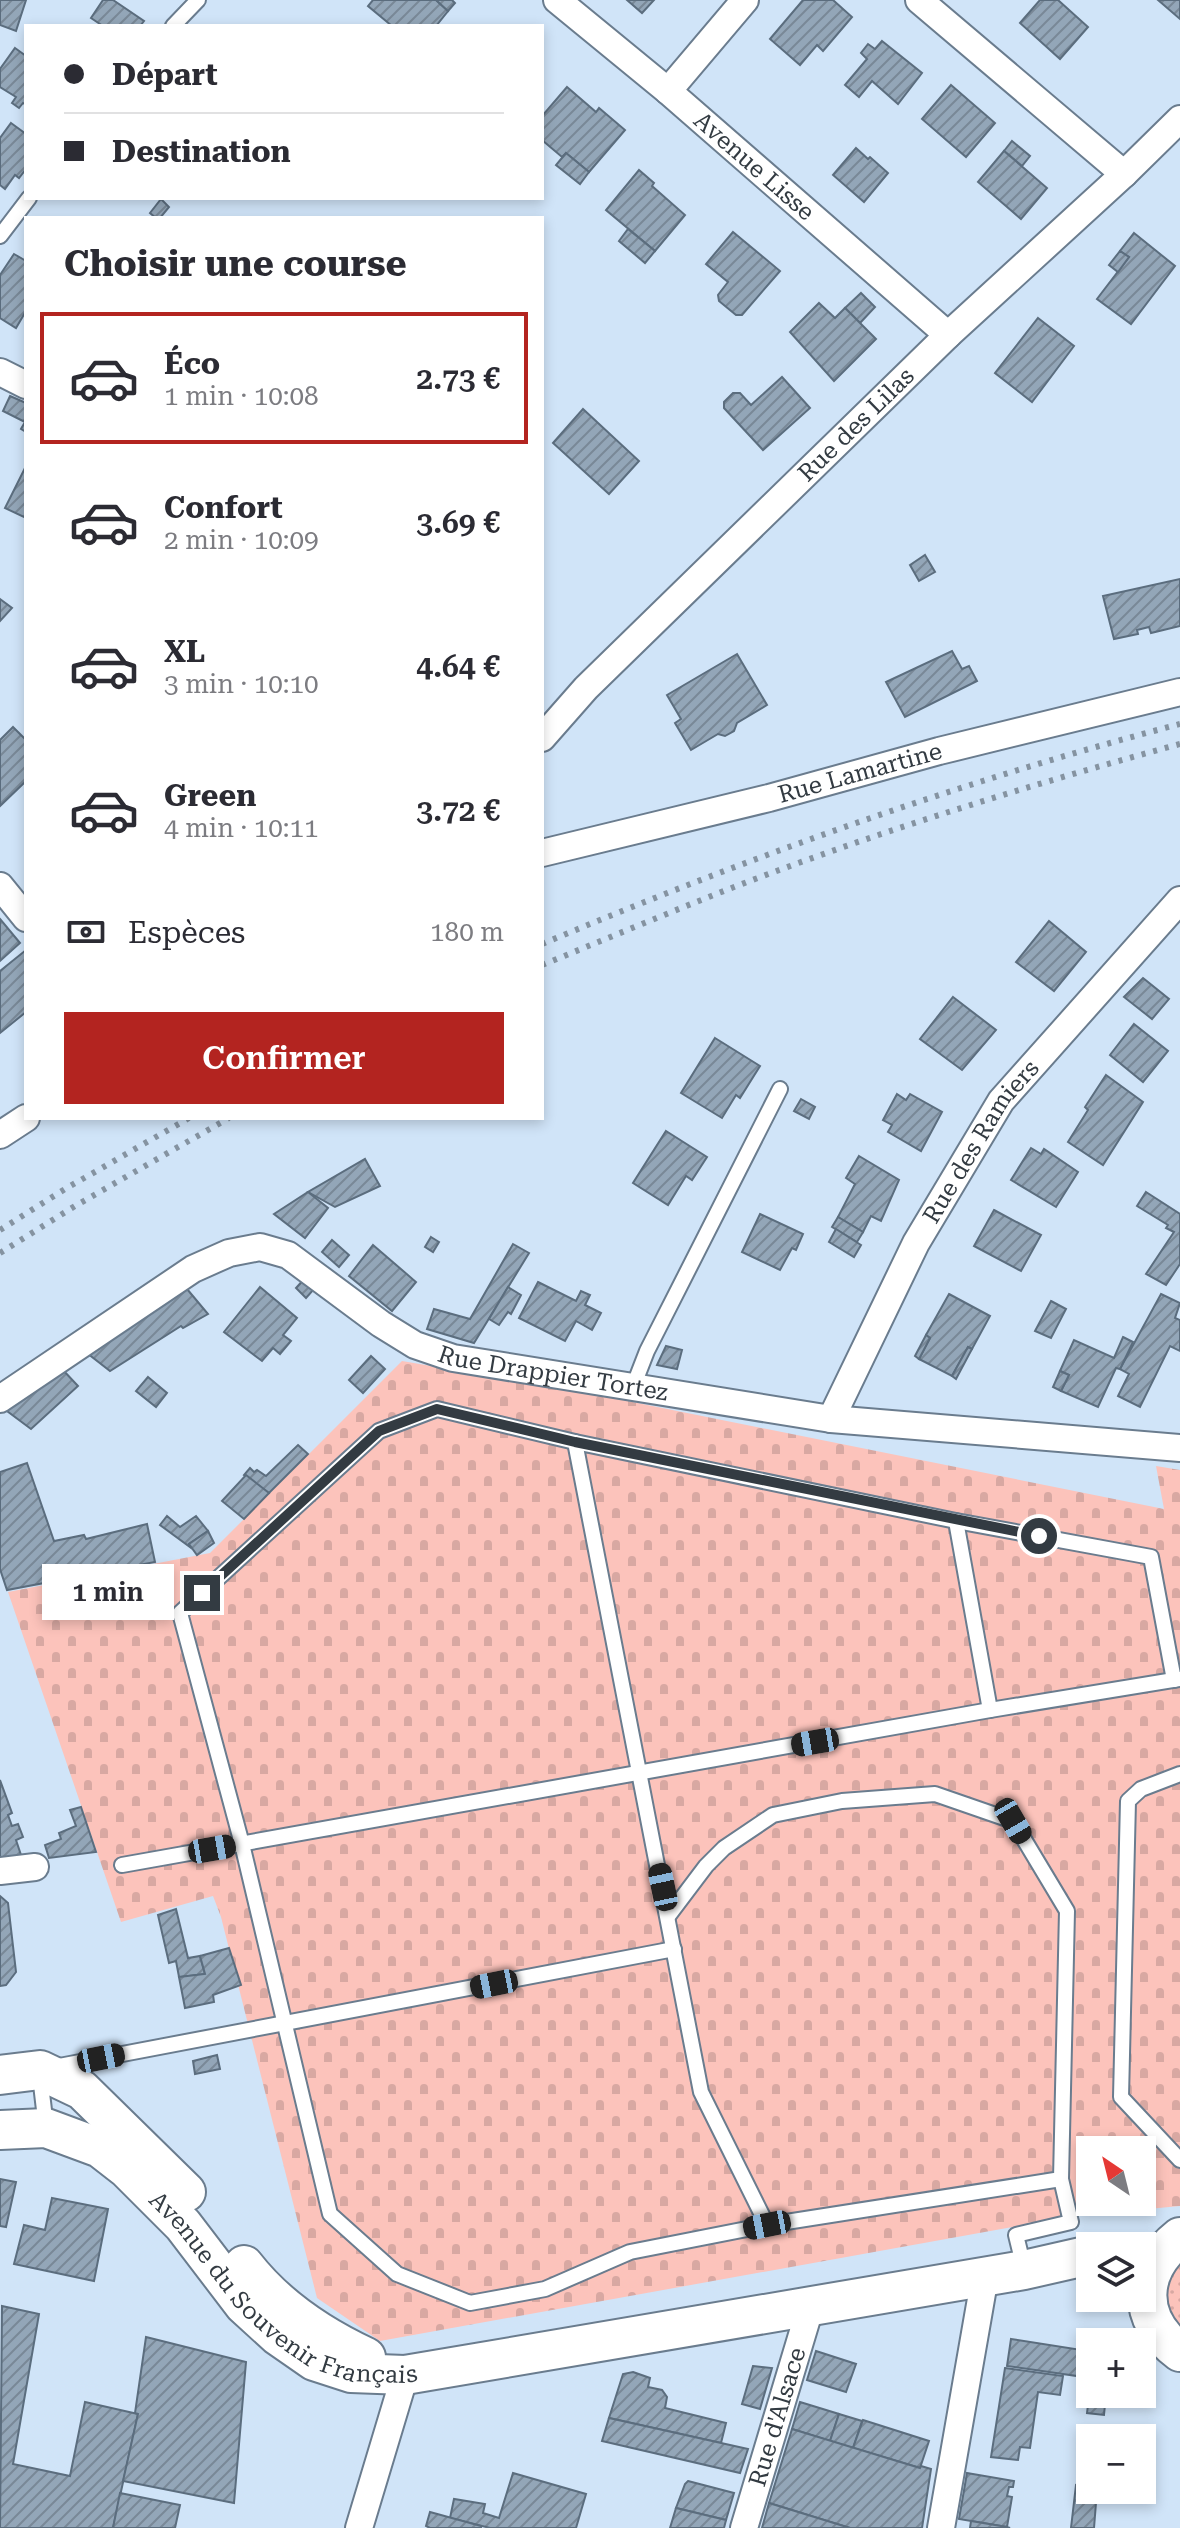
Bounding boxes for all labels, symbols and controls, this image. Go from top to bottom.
text: Départ [112,57,218,92]
street label: Avenue Lisse [688,106,820,226]
text: Destination [112,134,291,169]
text: Choisir une course [64,243,407,285]
icon: car [68,342,140,414]
text: Éco [164,346,220,381]
text: 2.73 € [416,361,500,396]
street label: Rue des Lilas [792,362,920,487]
text: 1 min · 10:08 [164,381,319,411]
icon: car [68,486,140,558]
text: Confort [164,490,283,525]
text: 3.69 € [416,505,500,540]
text: 2 min · 10:09 [164,525,319,555]
icon: car [68,630,140,702]
text: XL [164,634,205,669]
text: 4.64 € [416,649,500,684]
text: 3 min · 10:10 [164,669,319,699]
street label: Rue Lamartine [775,737,945,809]
icon: car [68,774,140,846]
text: Green [164,778,256,813]
text: 3.72 € [416,793,500,828]
text: 4 min · 10:11 [164,813,319,843]
icon: cash [64,910,108,954]
text: Espèces [128,915,245,950]
text: 180 m [430,917,504,947]
button: Confirmer [64,1012,504,1104]
street label: Rue des Ramiers [917,1054,1045,1228]
street label: Rue Drappier Tortez [434,1340,670,1406]
route start [1021,1518,1057,1554]
callout: 1 min [42,1565,174,1621]
route end [184,1575,220,1611]
text: 1 min [72,1577,144,1607]
car [789,1726,841,1758]
car [991,1794,1035,1848]
car [186,1833,238,1865]
car [646,1861,680,1913]
car [468,1968,520,2000]
car [75,2042,127,2074]
north arrow [1076,2136,1156,2216]
map controls [1076,2136,1156,2504]
street label: Avenue du Souvenir Français [144,2186,419,2389]
car [741,2209,793,2241]
button: layers [1076,2232,1156,2312]
button: + [1076,2328,1156,2408]
street label: Rue d'Alsace [743,2344,811,2490]
button: − [1076,2424,1156,2504]

